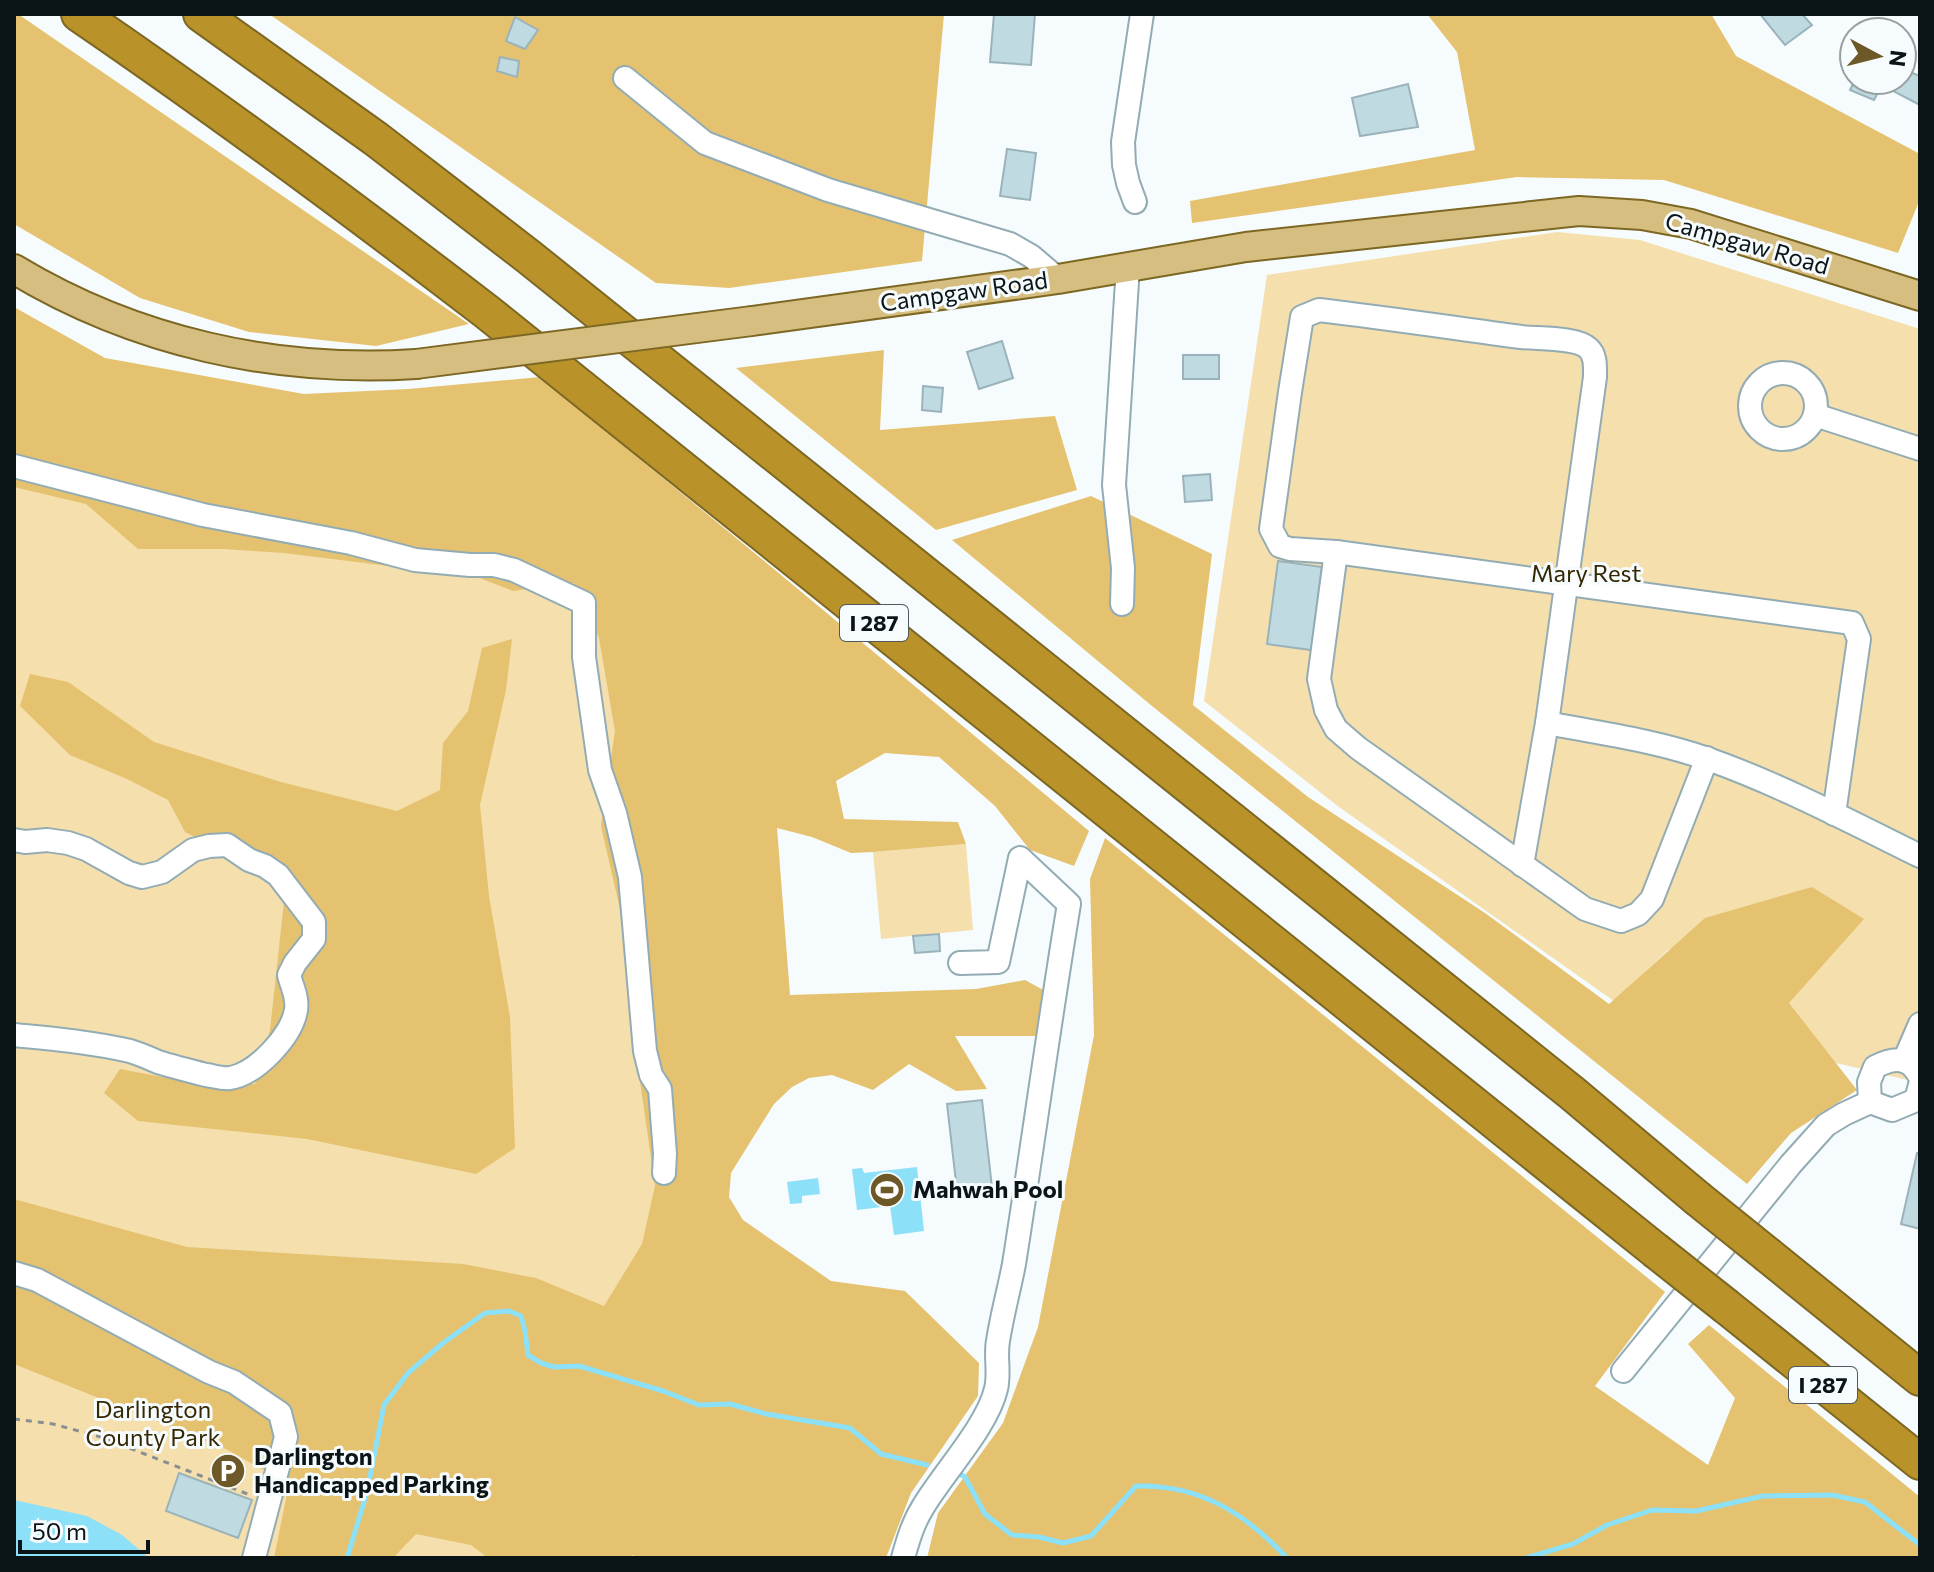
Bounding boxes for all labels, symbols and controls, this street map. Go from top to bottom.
north arrow [1838,16,1918,96]
text: N [1884,49,1913,68]
street label: Campgaw Road [1662,205,1833,280]
street label: Campgaw Road [878,264,1050,317]
park label: Mary Rest [1531,558,1641,587]
road number: I 287 [840,605,908,641]
sports icon: Mahwah Pool [868,1171,906,1209]
place label: Mahwah Pool [913,1174,1063,1203]
road number: I 287 [1789,1367,1857,1403]
park label: Darlington County Park [85,1394,221,1451]
place label: Darlington Handicapped Parking [254,1441,489,1498]
parking icon: Darlington Handicapped Parking [209,1452,247,1490]
scale bar [20,1504,148,1554]
text: 50 m [32,1516,87,1545]

